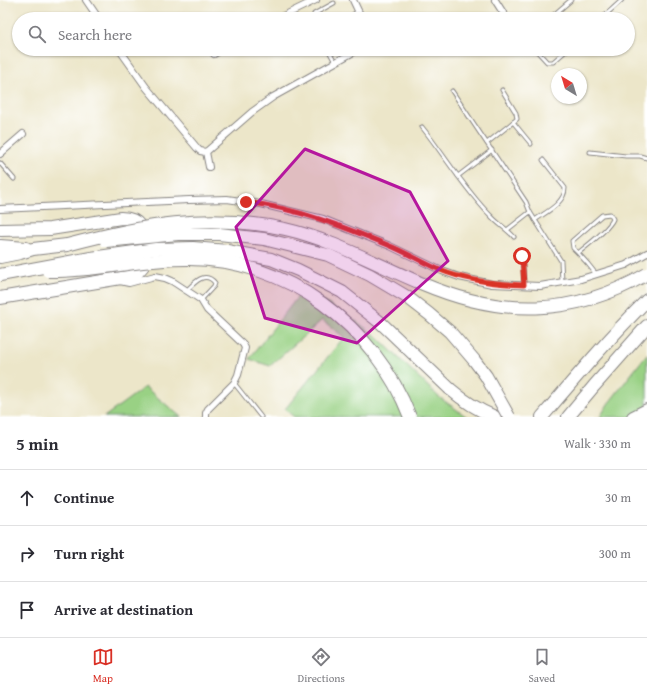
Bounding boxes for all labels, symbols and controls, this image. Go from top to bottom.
search box [12,12,635,56]
icon: search [26,23,48,45]
text: Search here [58,24,132,45]
north arrow [551,68,587,104]
route end [237,193,255,211]
route start [513,247,531,265]
text: 5 min [16,431,58,456]
text: Walk · 330 m [564,434,631,453]
icon: ahead [16,487,38,509]
text: Continue [54,487,115,508]
text: 30 m [605,488,631,507]
icon: right [16,543,38,565]
text: Turn right [54,543,125,564]
text: 300 m [599,544,631,563]
icon: arrive [16,599,38,621]
text: Arrive at destination [54,599,193,620]
tab: Map [92,646,114,686]
tab: Directions [298,646,345,686]
tab: Saved [528,646,555,686]

